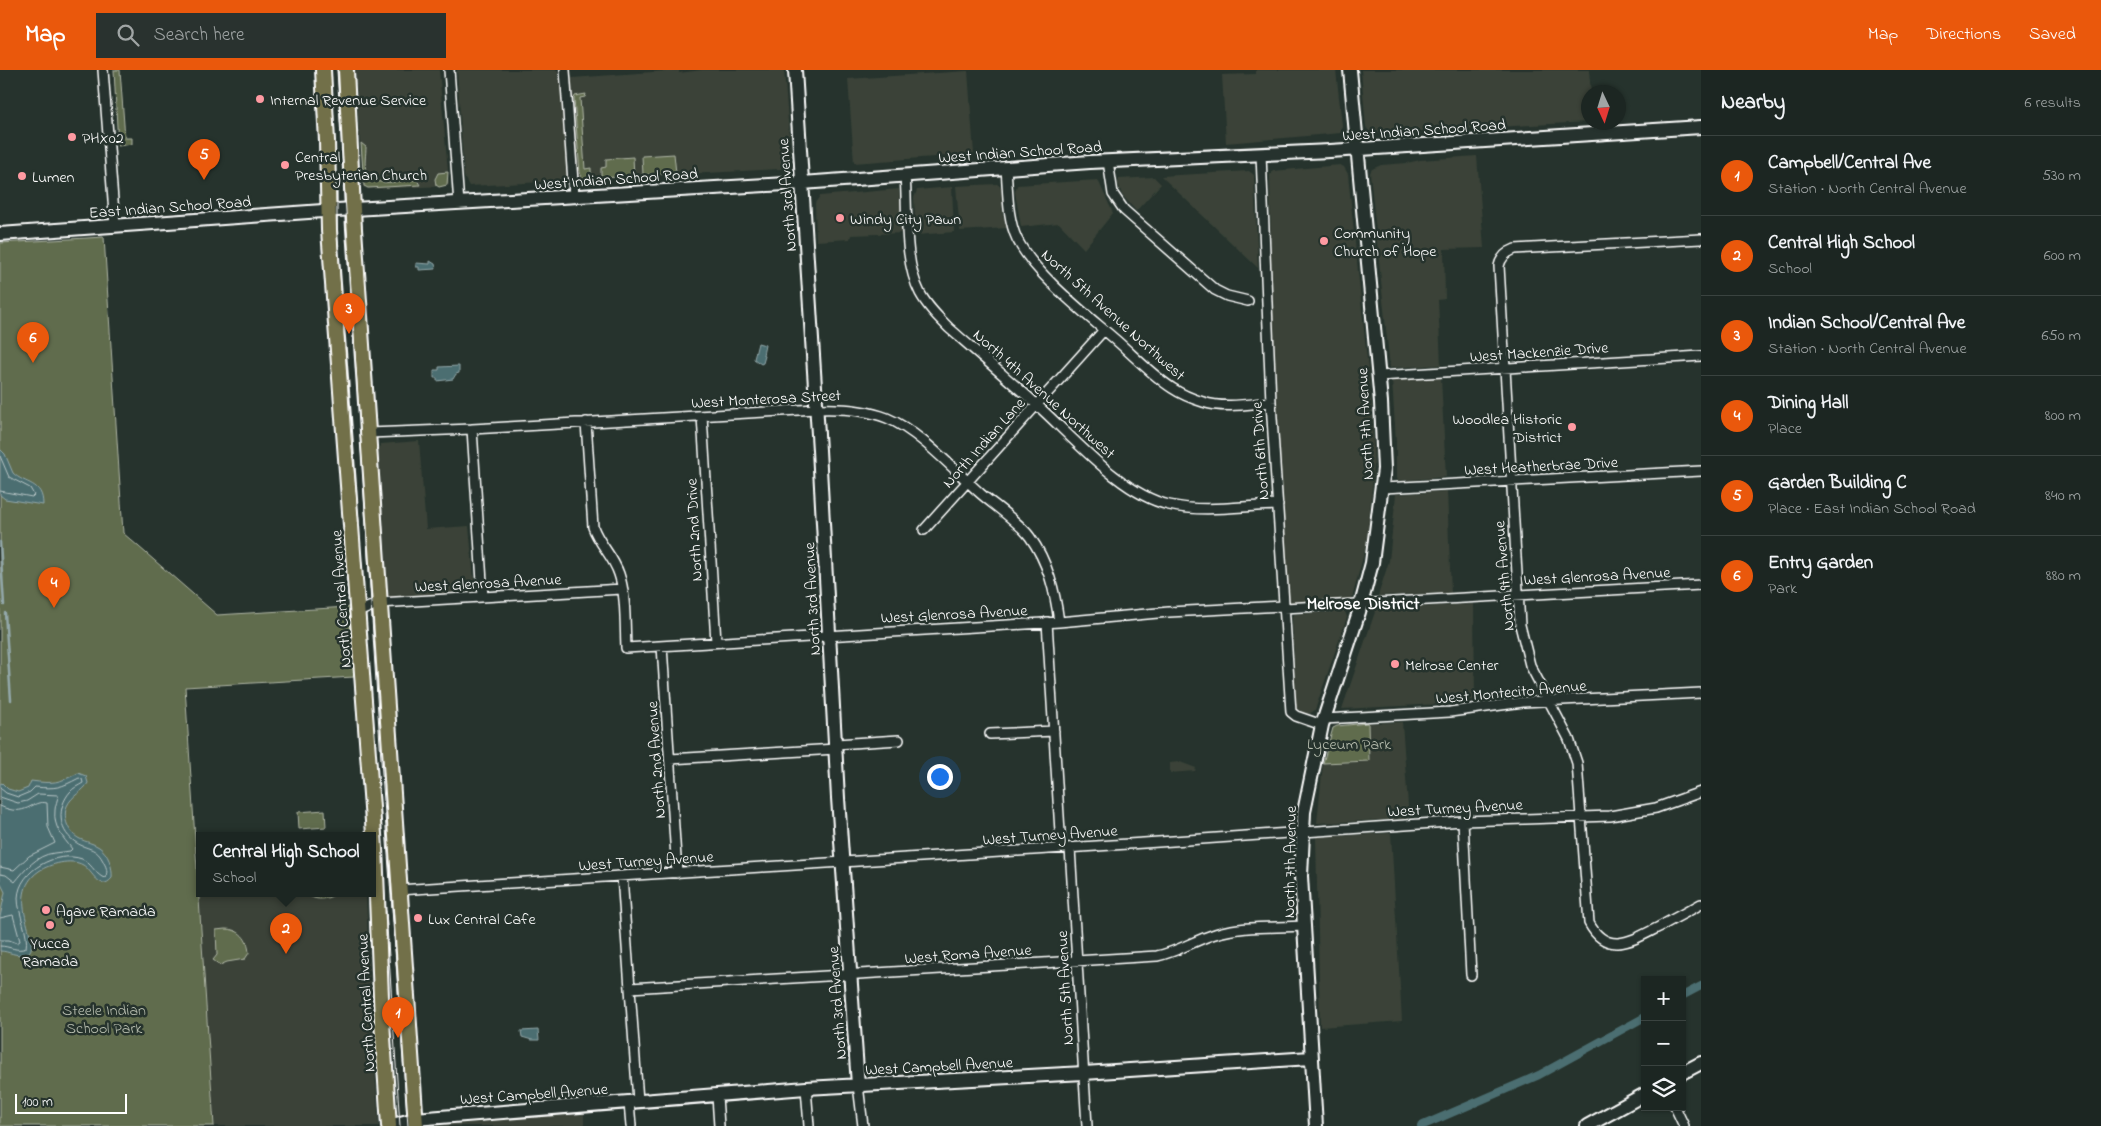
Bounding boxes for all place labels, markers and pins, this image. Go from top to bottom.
place label: Internal Revenue Service [270,89,427,113]
marker: Internal Revenue Service [254,93,266,105]
place label: PHX02 [82,127,124,151]
marker: PHX02 [66,131,78,143]
pin: 5 [188,139,220,180]
place label: Central Presbyterian Church [295,146,427,188]
marker: Central Presbyterian Church [279,159,291,171]
place label: Lumen [32,166,75,190]
marker: Lumen [16,170,28,182]
place label: Windy City Pawn [850,208,961,232]
marker: Windy City Pawn [834,212,846,224]
place label: Community Church of Hope [1334,222,1437,264]
marker: Community Church of Hope [1318,235,1330,247]
pin: 3 [333,293,365,334]
pin: 6 [17,322,49,363]
place label: Woodlea Historic District [1453,408,1563,450]
marker: Woodlea Historic District [1566,421,1578,433]
pin: 4 [38,567,70,608]
place label: Melrose Center [1405,654,1499,678]
marker: Melrose Center [1389,658,1401,670]
place label: Agave Ramada [56,900,156,924]
marker: Agave Ramada [40,904,52,916]
place label: Lux Central Cafe [428,908,537,932]
marker: Lux Central Cafe [412,912,424,924]
pin: 2 [270,913,302,954]
marker: Yucca Ramada [44,919,56,931]
place label: Yucca Ramada [22,932,78,974]
pin: 1 [382,997,414,1038]

